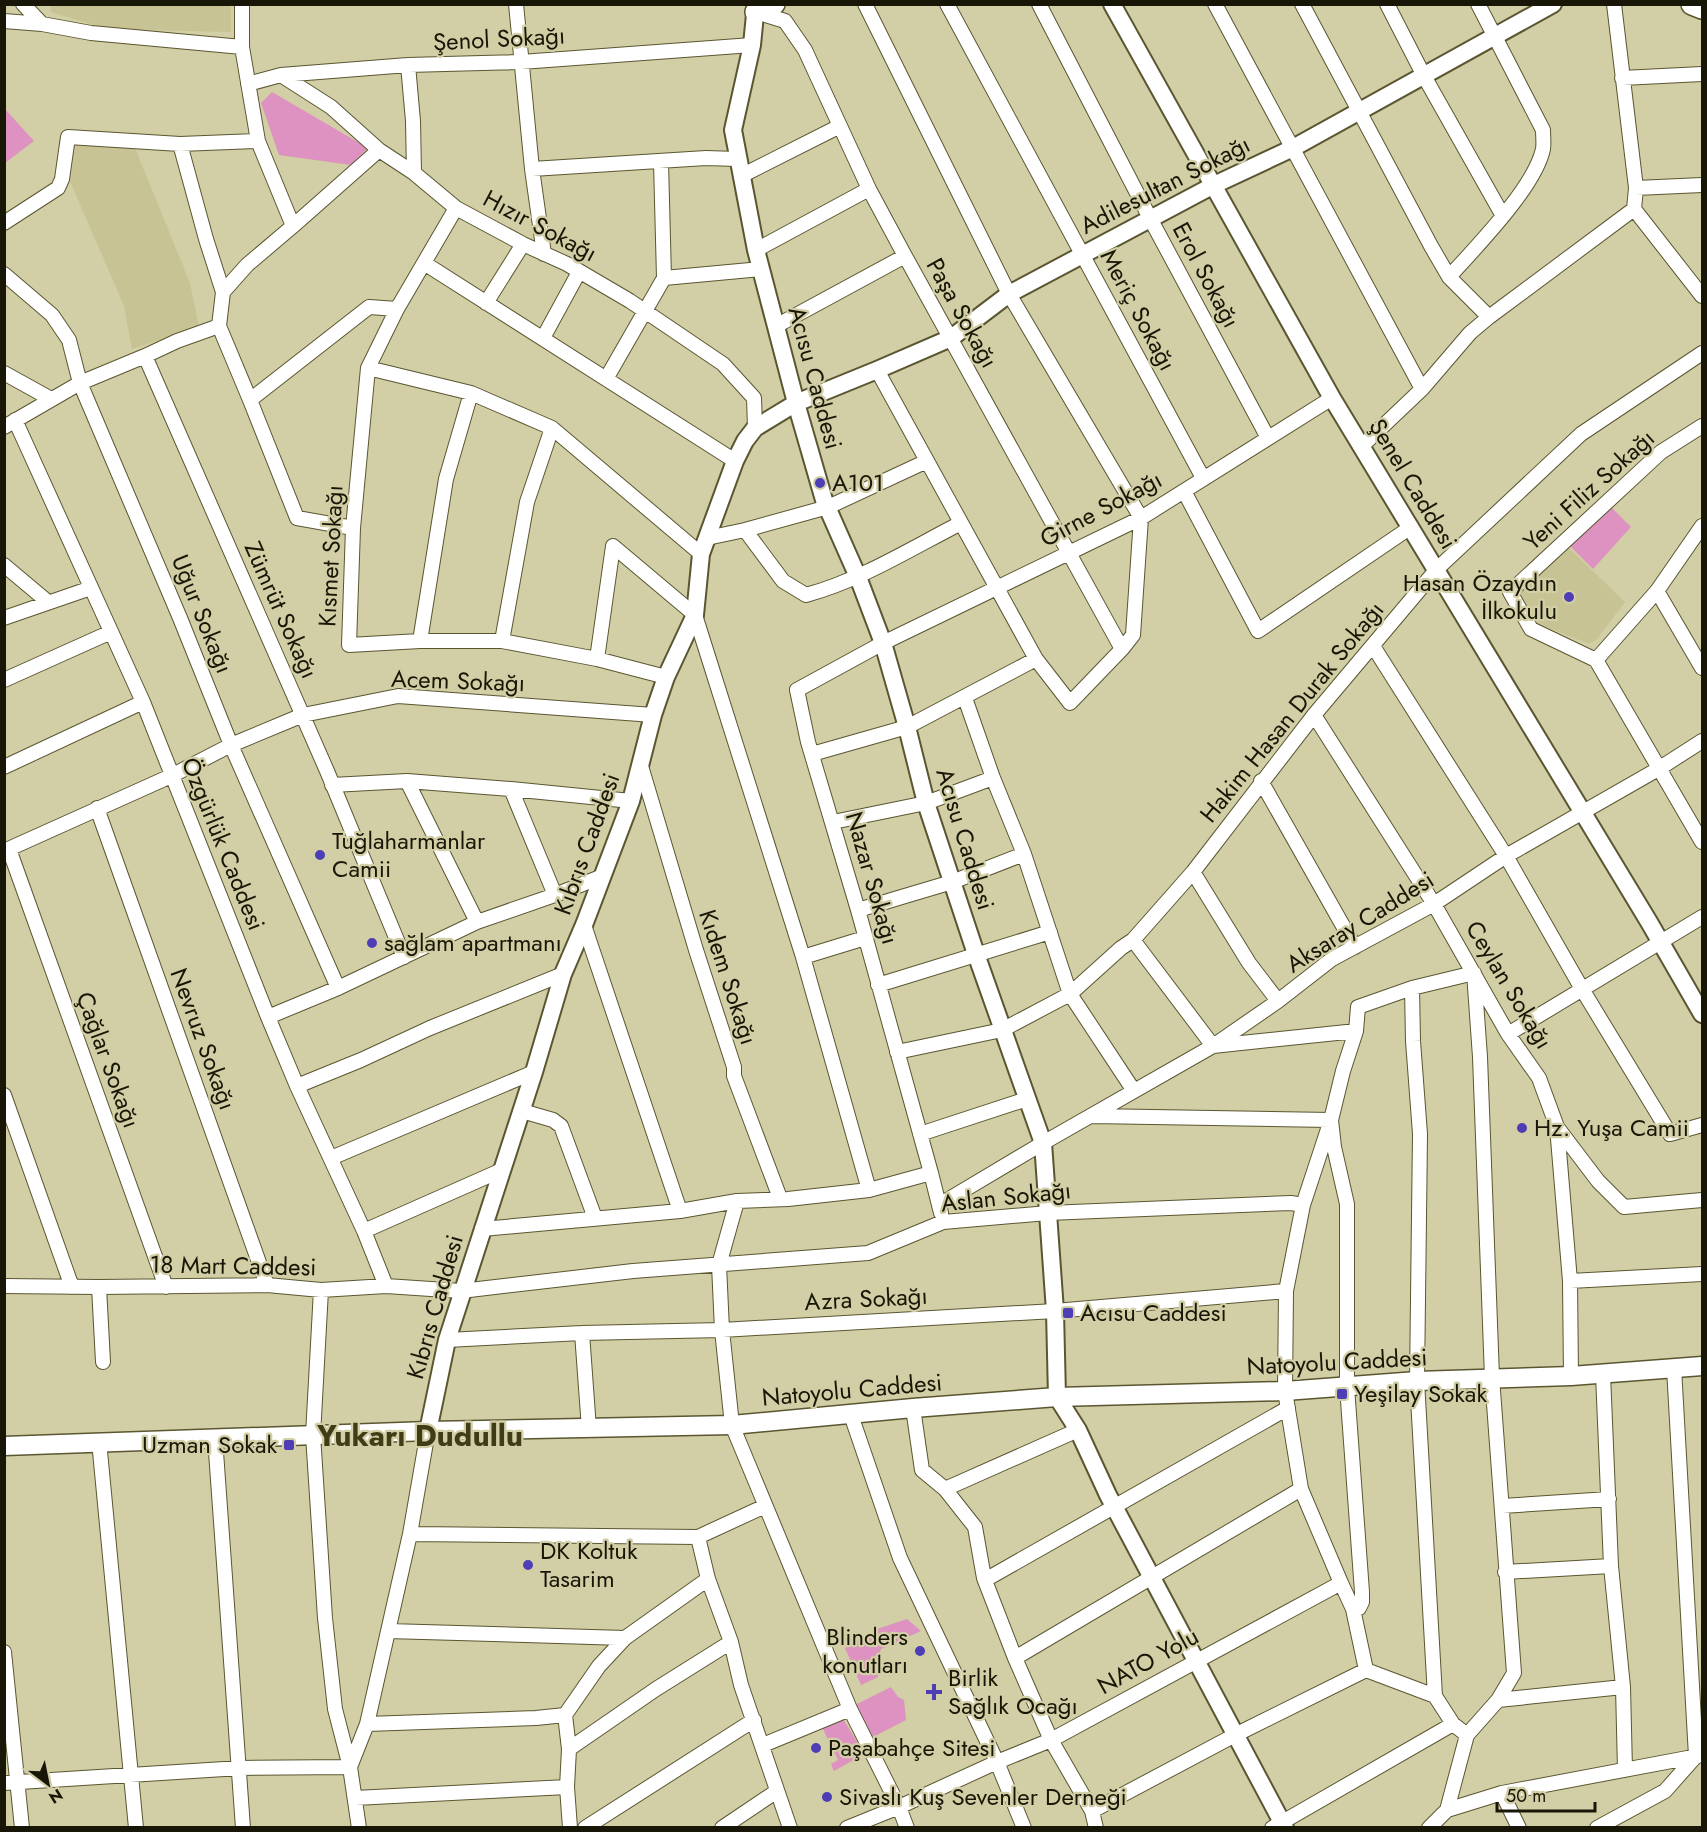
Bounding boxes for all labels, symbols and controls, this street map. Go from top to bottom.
street label: Şenol Sokağı [432,18,566,59]
street label: Adilesultan Sokağı [1074,127,1256,243]
street label: Hızır Sokağı [477,181,603,270]
street label: Erol Sokağı [1164,216,1249,334]
street label: Meriç Sokağı [1092,243,1185,377]
street label: Paşa Sokağı [918,252,1007,374]
street label: Acısu Caddesi [780,303,851,453]
street label: Şenel Caddesi [1361,412,1466,556]
street label: Yeni Filiz Sokağı [1515,421,1662,558]
street label: Girne Sokağı [1034,462,1168,555]
place label: A101 [832,465,884,500]
marker: A101 [813,476,827,490]
street label: Kısmet Sokağı [309,484,352,628]
street label: Zümrüt Sokağı [236,536,327,684]
street label: Uğur Sokağı [163,549,242,678]
place label: Hasan Özaydın İlkokulu [1403,565,1557,628]
marker: Hasan Özaydın İlkokulu [1562,590,1576,604]
street label: Hakim Hasan Durak Sokağı [1191,593,1392,830]
street label: Acem Sokağı [391,661,526,700]
street label: Özgürlük Caddesi [173,752,274,936]
street label: Acısu Caddesi [927,764,1004,914]
street label: Kıbrıs Caddesi [545,768,628,920]
street label: Nazar Sokağı [837,807,908,948]
place label: Tuğlaharmanlar Camii [332,823,486,886]
marker: Tuğlaharmanlar Camii [313,848,327,862]
street label: Aksaray Caddesi [1279,862,1441,981]
street label: Kıdem Sokağı [690,905,767,1049]
street label: Ceylan Sokağı [1457,914,1562,1056]
place label: sağlam apartmanı [384,925,562,960]
marker: sağlam apartmanı [365,936,379,950]
street label: Nevruz Sokağı [162,963,245,1115]
street label: Çağlar Sokağı [68,987,149,1133]
place label: Hz. Yuşa Camii [1534,1110,1689,1145]
marker: Hz. Yuşa Camii [1515,1121,1529,1135]
street label: Aslan Sokağı [939,1172,1073,1221]
street label: Kıbrıs Caddesi [397,1231,472,1383]
street label: 18 Mart Caddesi [149,1247,317,1284]
street label: Azra Sokağı [803,1278,928,1319]
place label: Acısu Caddesi [1080,1295,1227,1330]
marker: Acısu Caddesi [1061,1306,1075,1320]
street label: Natoyolu Caddesi [1246,1339,1428,1384]
street label: Natoyolu Caddesi [760,1364,944,1415]
place label: Yeşilay Sokak [1354,1376,1487,1411]
marker: Yeşilay Sokak [1335,1387,1349,1401]
district label: Yukarı Dudullu [316,1414,523,1457]
place label: Uzman Sokak [142,1427,277,1462]
marker: Uzman Sokak [282,1438,296,1452]
place label: DK Koltuk Tasarim [540,1533,638,1596]
marker: DK Koltuk Tasarim [521,1558,535,1572]
street label: NATO Yolu [1091,1618,1205,1703]
place label: Blinders konutları [822,1619,908,1682]
marker: Blinders konutları [913,1644,927,1658]
place label: Birlik Sağlık Ocağı [948,1660,1078,1723]
marker: Birlik Sağlık Ocağı [925,1683,943,1701]
place label: Paşabahçe Sitesi [828,1730,995,1765]
marker: Paşabahçe Sitesi [809,1741,823,1755]
north arrow [18,1754,78,1814]
scale bar [1497,1775,1594,1813]
place label: Sivaslı Kuş Sevenler Derneği [839,1779,1127,1814]
text: N [44,1783,67,1809]
text: 50 m [1506,1783,1546,1809]
marker: Sivaslı Kuş Sevenler Derneği [820,1790,834,1804]

